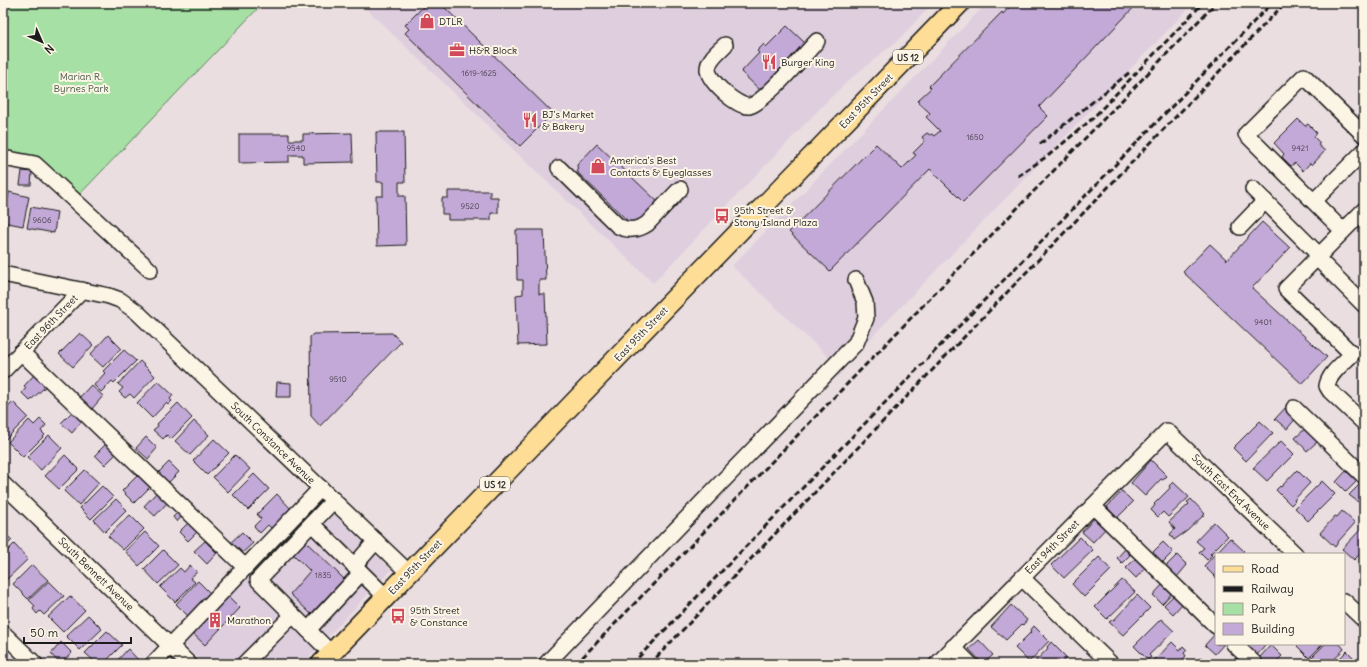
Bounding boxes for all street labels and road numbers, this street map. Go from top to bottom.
road number: US 12 [893,50,923,64]
street label: East 95th Street [837,70,896,131]
street label: East 96th Street [21,291,81,352]
street label: East 95th Street [612,303,671,364]
street label: South Constance Avenue [228,399,318,487]
street label: South East End Avenue [1189,451,1273,533]
road number: US 12 [480,477,510,491]
street label: East 94th Street [1022,517,1082,577]
street label: South Bennett Avenue [55,535,137,613]
street label: East 95th Street [386,536,445,597]

